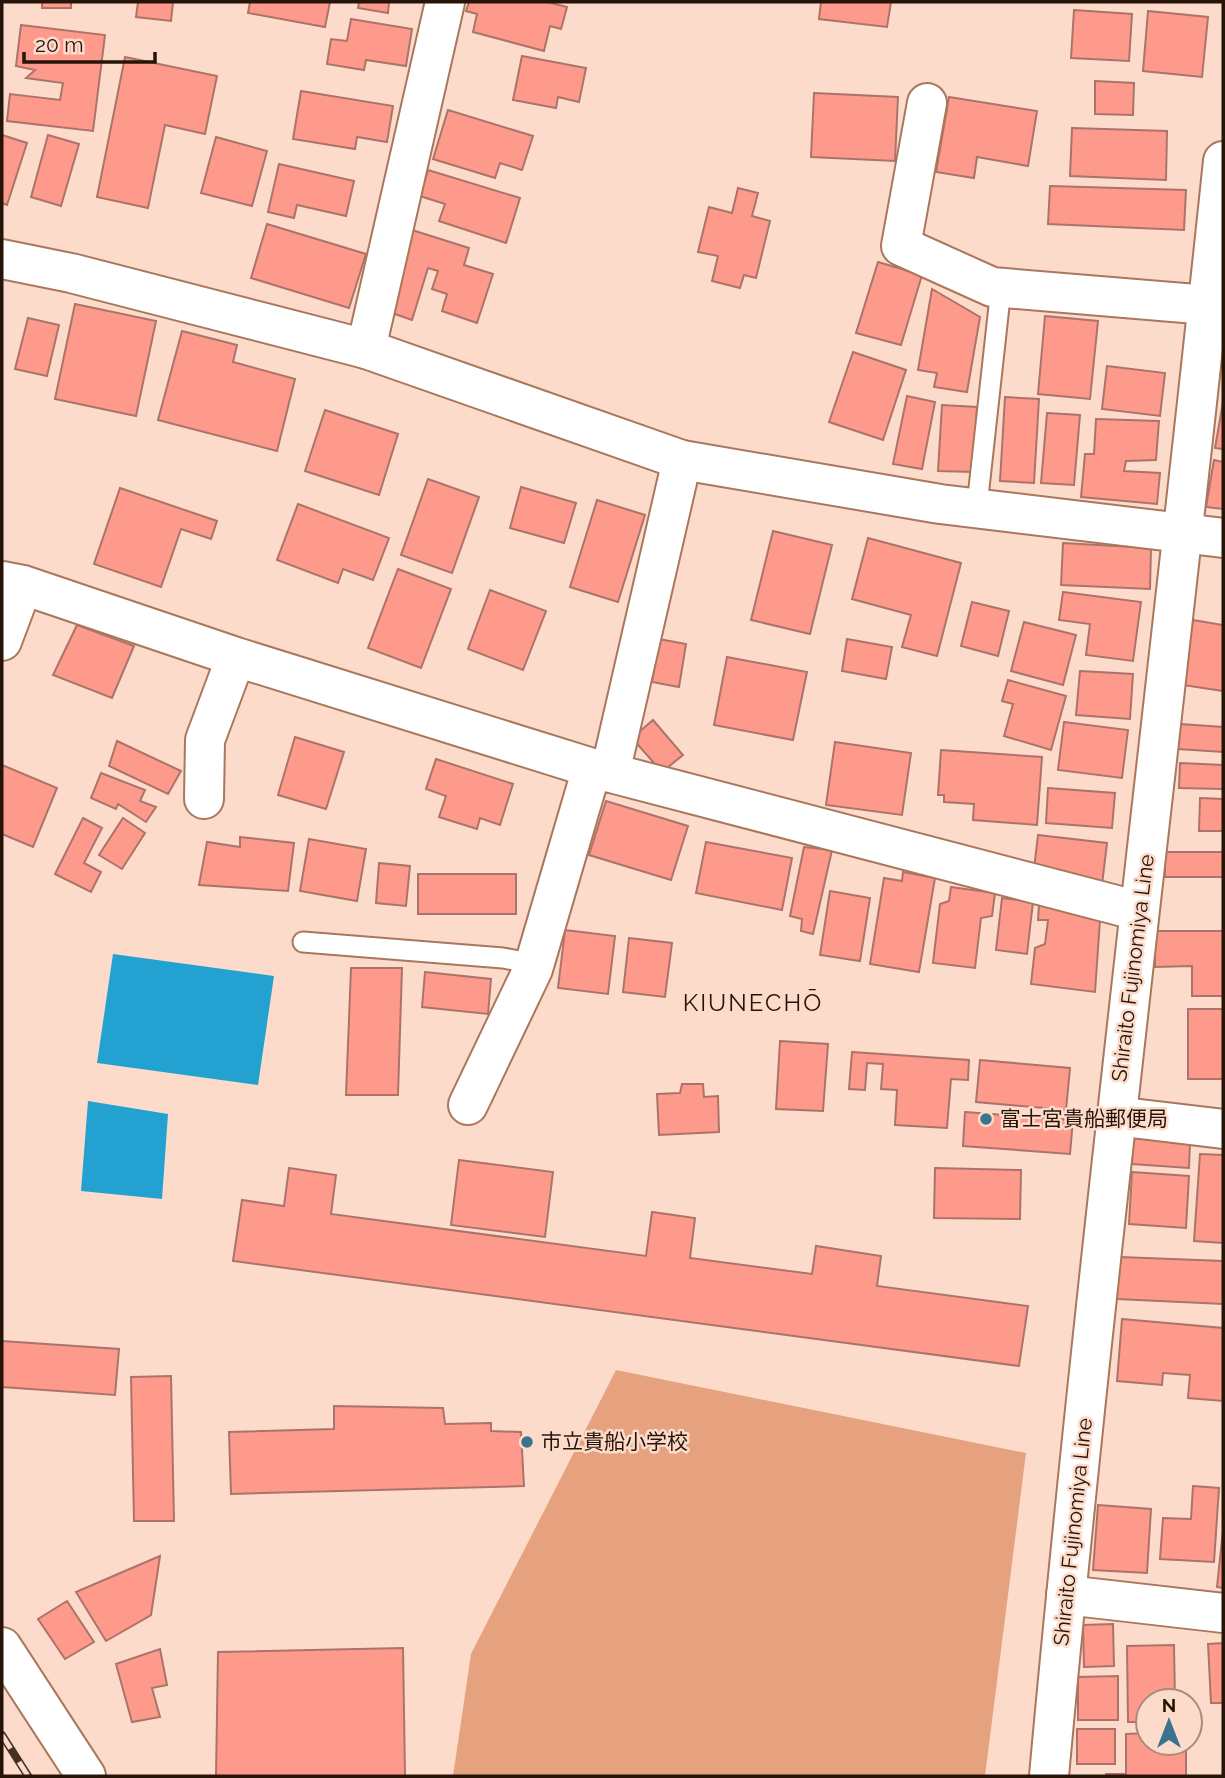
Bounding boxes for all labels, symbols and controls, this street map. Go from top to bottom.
scale bar [24,21,156,65]
text: 20 m [35,32,83,57]
street label: Shiraito Fujinomiya Line [1106,853,1159,1083]
district label: KIUNECHŌ [683,988,823,1017]
place label: 富士宮貴船郵便局 [1000,1106,1168,1131]
marker: 富士宮貴船郵便局 [978,1111,994,1127]
street label: Shiraito Fujinomiya Line [1048,1417,1097,1647]
place label: 市立貴船小学校 [541,1429,688,1454]
marker: 市立貴船小学校 [519,1434,535,1450]
north arrow [1134,1687,1204,1757]
text: N [1162,1694,1176,1716]

